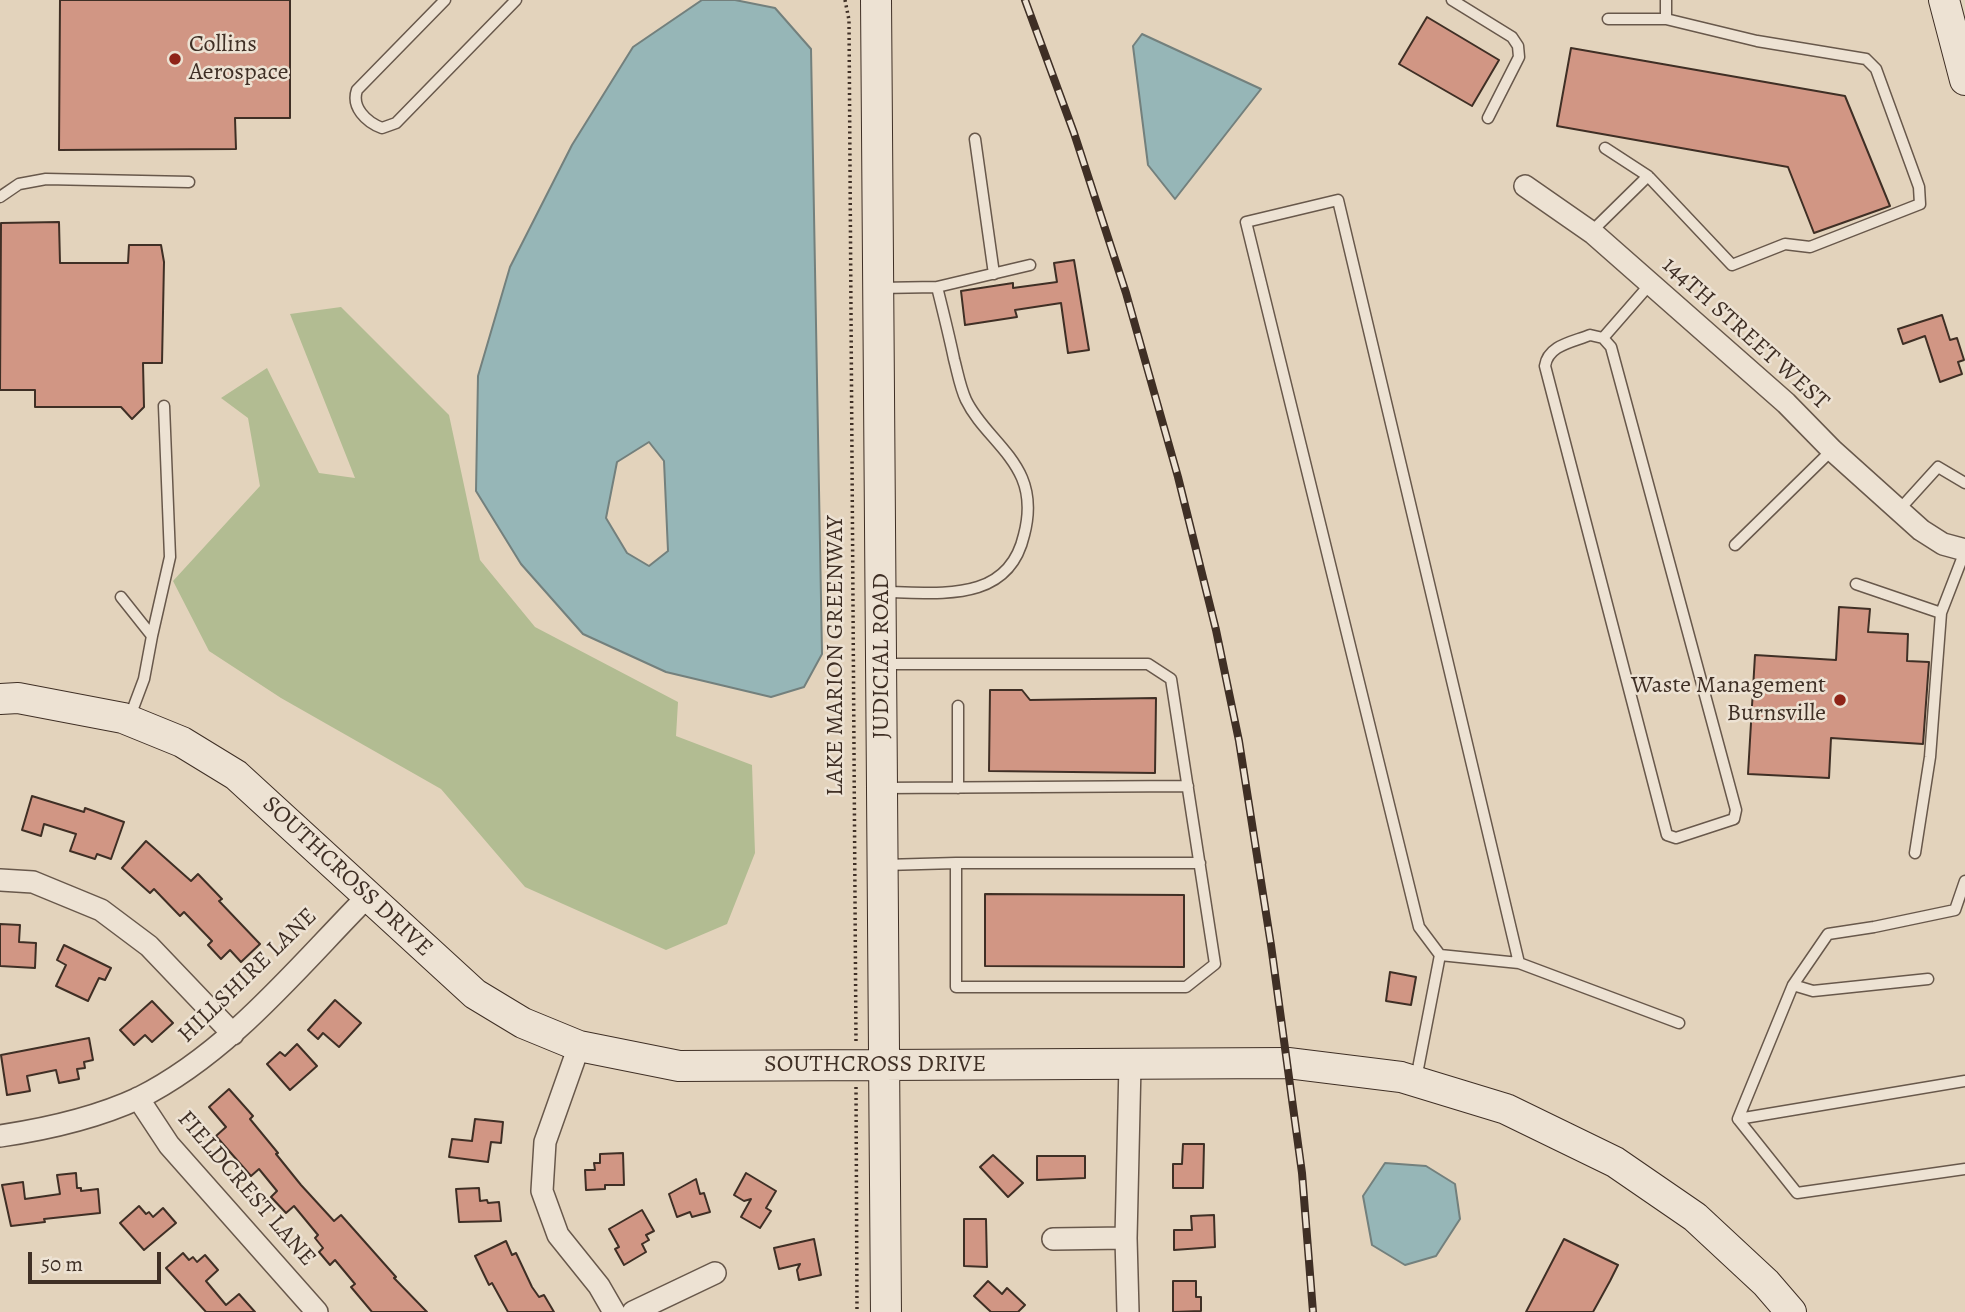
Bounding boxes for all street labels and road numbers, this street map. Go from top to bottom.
street label: 144TH STREET WEST [1655,251,1835,417]
street label: LAKE MARION GREENWAY [822,516,850,796]
street label: JUDICIAL ROAD [868,573,896,739]
street label: SOUTHCROSS DRIVE [256,791,438,963]
street label: HILLSHIRE LANE [173,902,323,1050]
street label: SOUTHCROSS DRIVE [764,1051,986,1079]
street label: FIELDCREST LANE [171,1105,321,1273]

